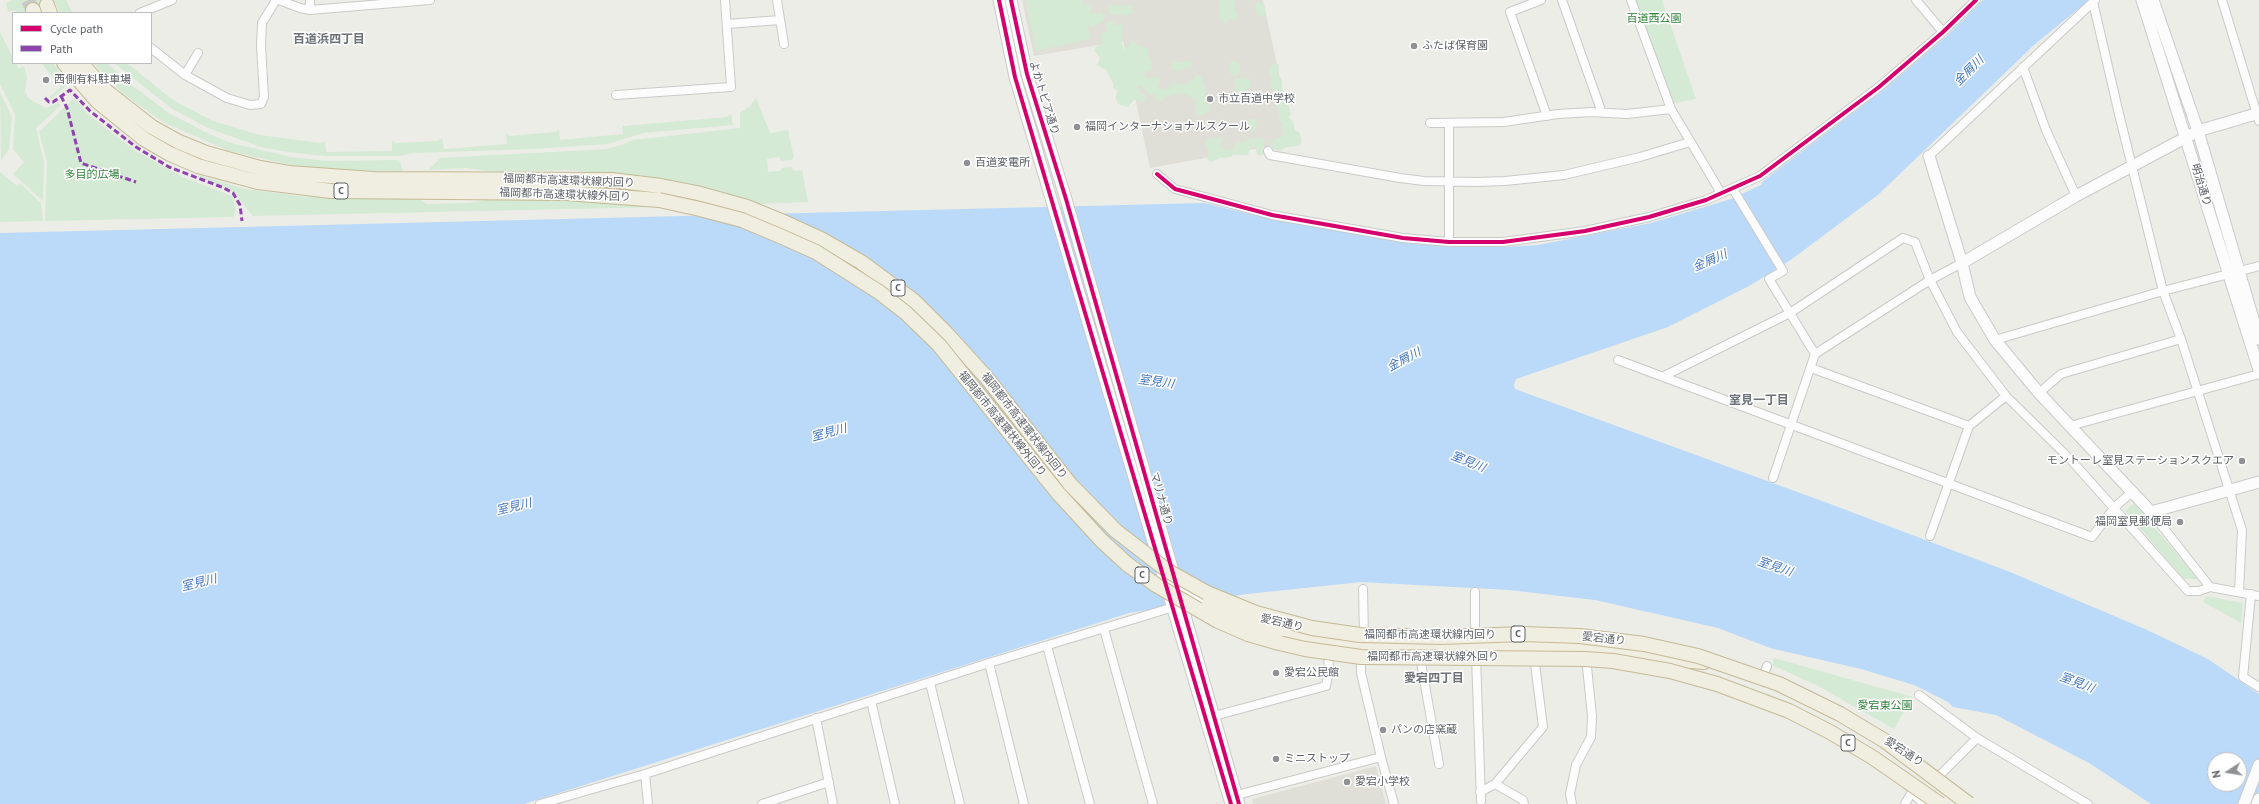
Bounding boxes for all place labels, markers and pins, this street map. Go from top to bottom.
place label: ふたば保育園 [1422,39,1488,53]
marker: ふたば保育園 [1409,41,1419,51]
place label: 西側有料駐車場 [54,73,131,87]
marker: 西側有料駐車場 [41,75,51,85]
place label: 市立百道中学校 [1218,92,1295,106]
marker: 市立百道中学校 [1205,94,1215,104]
place label: 福岡インターナショナルスクール [1085,120,1250,134]
marker: 福岡インターナショナルスクール [1072,122,1082,132]
place label: 百道変電所 [975,156,1030,170]
marker: 百道変電所 [962,158,972,168]
place label: モントーレ室見ステーションスクエア [2047,454,2234,468]
marker: モントーレ室見ステーションスクエア [2237,456,2247,466]
place label: 福岡室見郵便局 [2095,515,2172,529]
marker: 福岡室見郵便局 [2175,517,2185,527]
place label: 愛宕公民館 [1284,666,1339,680]
marker: 愛宕公民館 [1271,668,1281,678]
place label: パンの店窯蔵 [1391,723,1457,737]
marker: パンの店窯蔵 [1378,725,1388,735]
place label: ミニストップ [1284,752,1350,766]
marker: ミニストップ [1271,754,1281,764]
place label: 愛宕小学校 [1355,775,1410,789]
marker: 愛宕小学校 [1342,777,1352,787]

